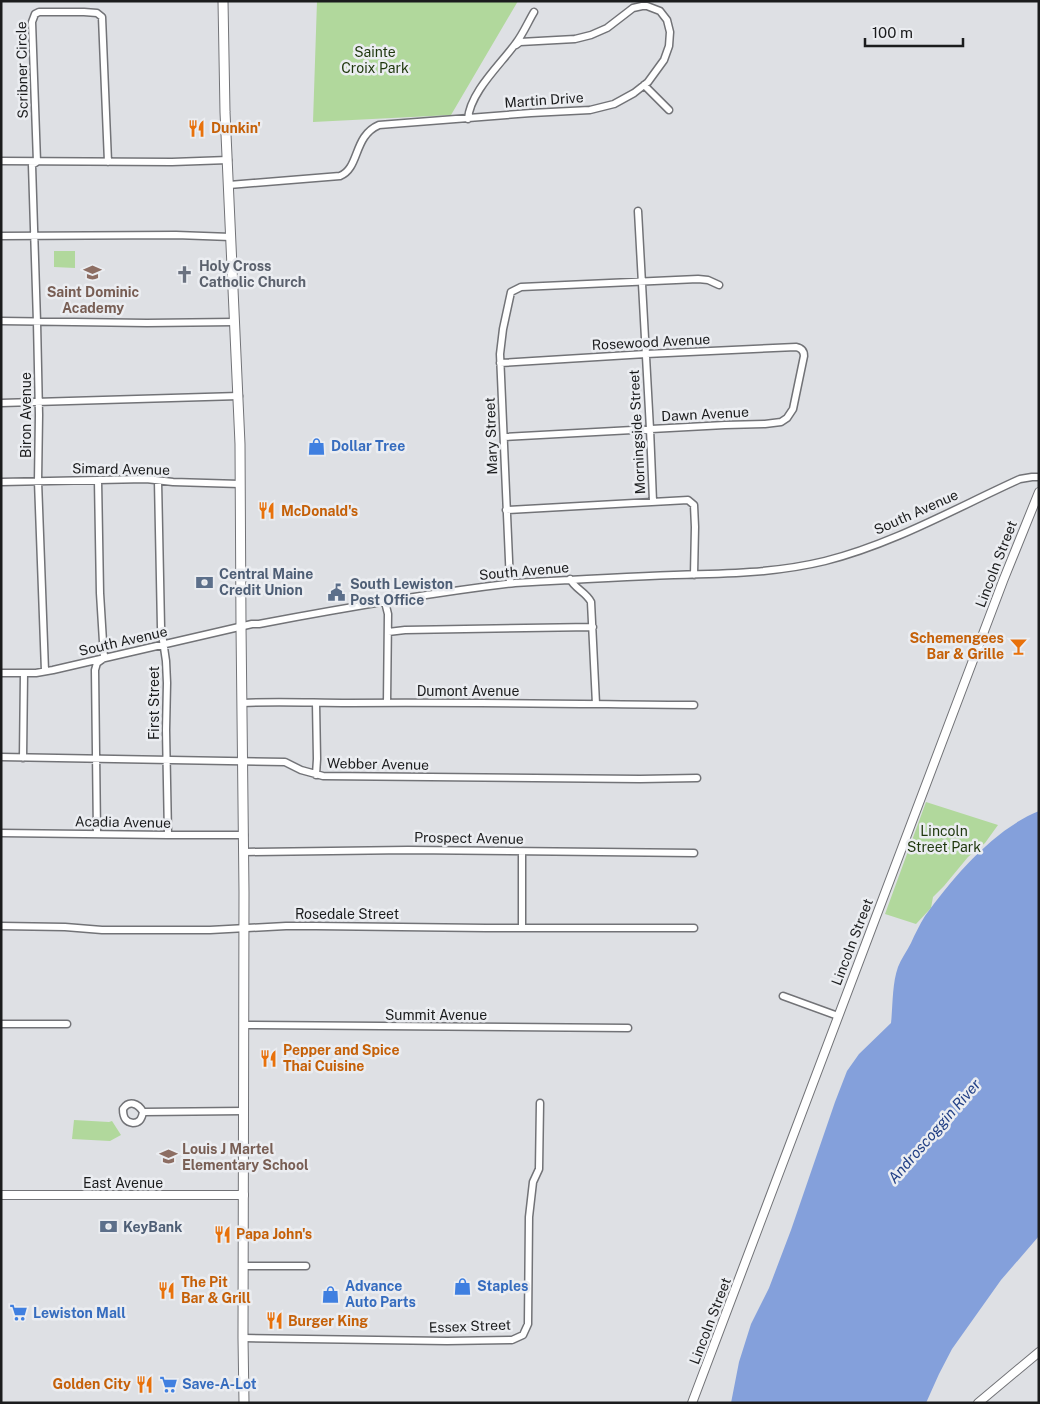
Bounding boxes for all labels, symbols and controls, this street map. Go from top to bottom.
scale bar [865,15,962,47]
street label: Scribner Circle [13,21,31,119]
text: 100 m [872,24,913,41]
park label: Sainte Croix Park [341,44,409,76]
street label: Martin Drive [504,89,584,111]
restaurant icon: Dunkin' [187,118,207,138]
place label: Dunkin' [211,120,261,136]
place label: Holy Cross Catholic Church [199,258,306,290]
school or university icon: Saint Dominic Academy [83,262,103,282]
church icon: Holy Cross Catholic Church [175,264,195,284]
place label: Saint Dominic Academy [47,284,140,316]
street label: Rosewood Avenue [591,331,711,353]
street label: Morningside Street [626,369,648,495]
street label: Biron Avenue [18,372,34,458]
street label: Mary Street [482,397,500,475]
street label: Dawn Avenue [661,404,749,424]
shop icon: Dollar Tree [307,436,327,456]
place label: Dollar Tree [331,438,405,454]
street label: Simard Avenue [72,460,170,478]
street label: South Avenue [871,486,961,538]
restaurant icon: McDonald's [257,501,277,521]
place label: McDonald's [281,503,358,519]
street label: Lincoln Street [972,518,1020,610]
street label: South Avenue [478,559,570,583]
place label: Central Maine Credit Union [219,566,313,598]
bank icon: Central Maine Credit Union [195,572,215,592]
place label: South Lewiston Post Office [350,576,453,608]
public building icon: South Lewiston Post Office [326,582,346,602]
street label: South Avenue [77,623,169,659]
place label: Schemengees Bar & Grille [909,630,1004,662]
bar icon: Schemengees Bar & Grille [1008,636,1028,656]
street label: First Street [146,666,162,740]
street label: Dumont Avenue [417,683,519,699]
street label: Webber Avenue [327,755,429,773]
street label: Acadia Avenue [75,813,171,831]
park label: Lincoln Street Park [907,823,981,855]
street label: Prospect Avenue [414,829,524,847]
street label: Lincoln Street [828,896,876,988]
street label: Rosedale Street [295,906,399,922]
street label: Summit Avenue [385,1007,487,1023]
place label: Pepper and Spice Thai Cuisine [283,1042,400,1074]
restaurant icon: Pepper and Spice Thai Cuisine [259,1048,279,1068]
water label: Androscoggin River [884,1075,984,1186]
place label: Louis J Martel Elementary School [182,1141,309,1173]
school or university icon: Louis J Martel Elementary School [158,1147,178,1167]
street label: East Avenue [83,1175,163,1191]
bank icon: KeyBank [99,1217,119,1237]
place label: KeyBank [123,1219,182,1235]
restaurant icon: Papa John's [212,1224,232,1244]
place label: Papa John's [236,1226,312,1242]
place label: The Pit Bar & Grill [181,1274,251,1306]
street label: Lincoln Street [686,1275,734,1367]
shop icon: Staples [453,1276,473,1296]
place label: Advance Auto Parts [345,1278,416,1310]
place label: Staples [477,1278,528,1294]
restaurant icon: The Pit Bar & Grill [157,1280,177,1300]
shop icon: Advance Auto Parts [321,1284,341,1304]
supermarket icon: Lewiston Mall [9,1303,29,1323]
place label: Lewiston Mall [33,1305,126,1321]
restaurant icon: Burger King [264,1311,284,1331]
place label: Burger King [288,1313,368,1329]
street label: Essex Street [429,1317,511,1335]
restaurant icon: Golden City [135,1374,155,1394]
supermarket icon: Save-A-Lot [158,1374,178,1394]
place label: Golden City [53,1376,131,1392]
place label: Save-A-Lot [182,1376,257,1392]

